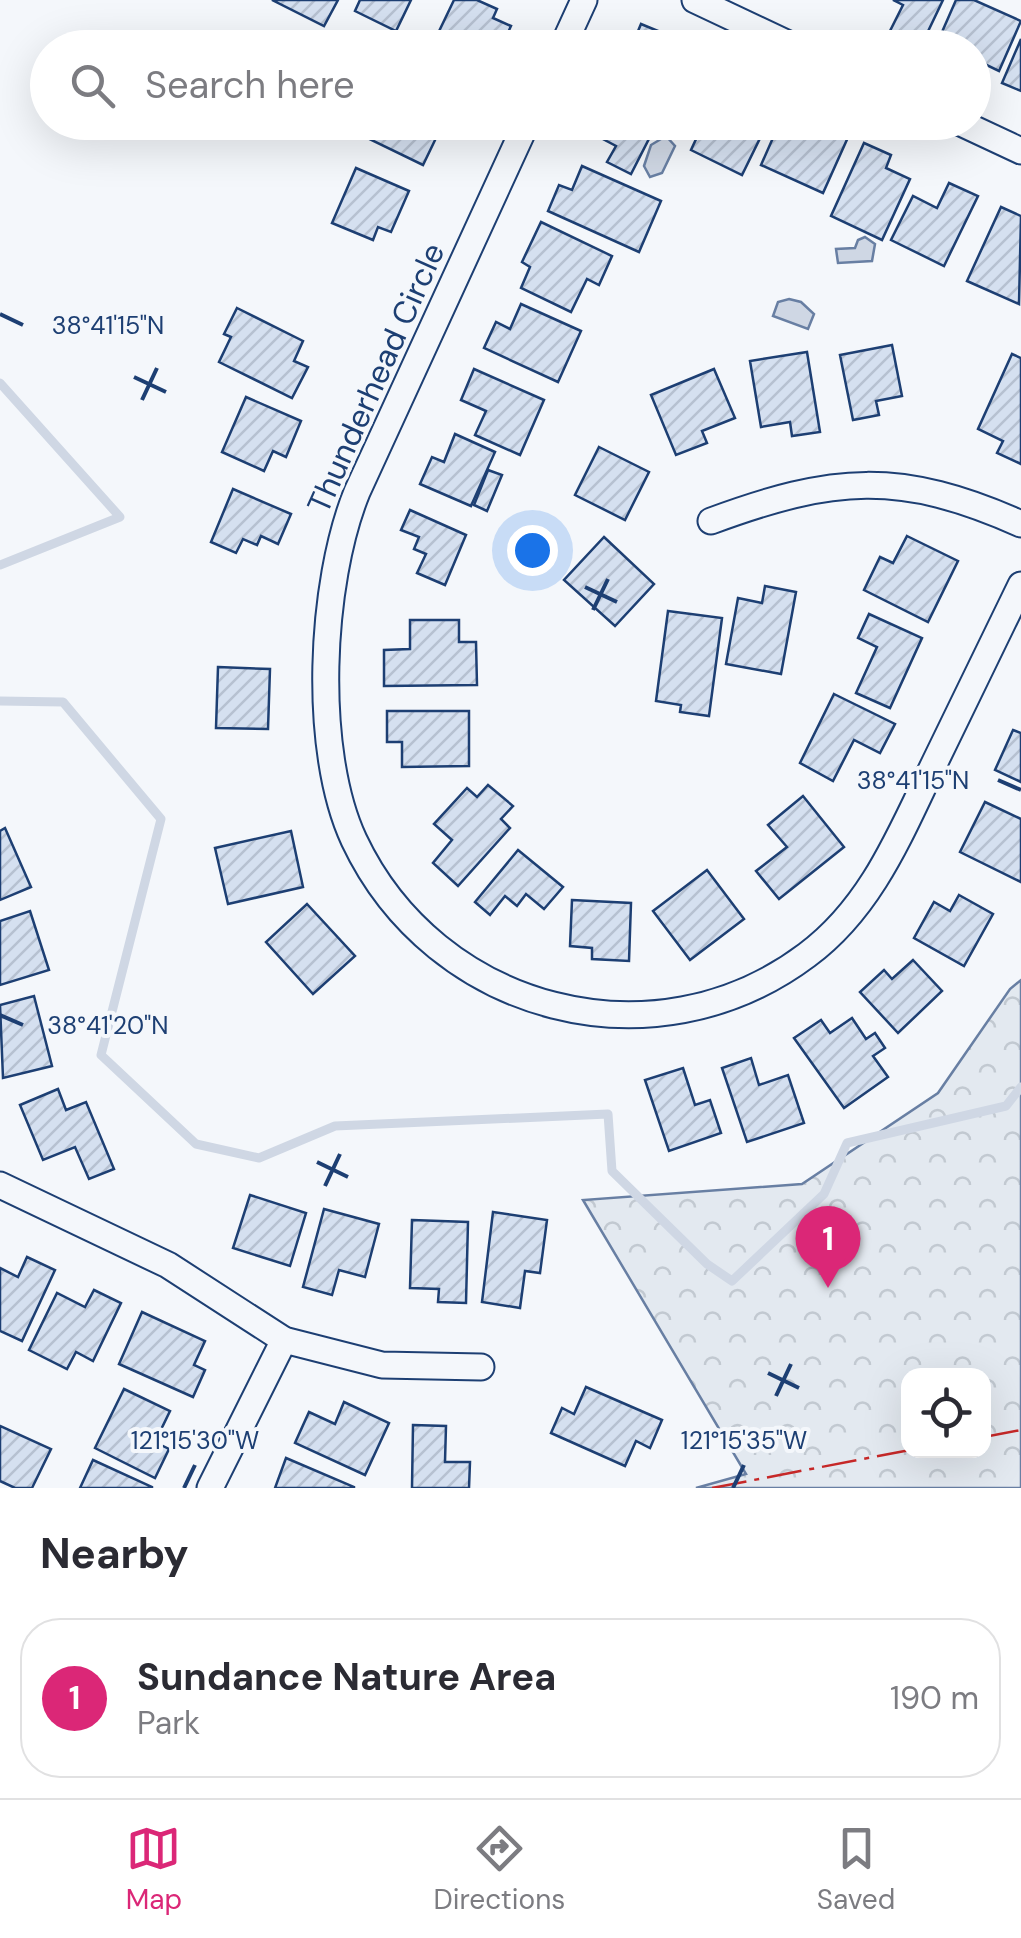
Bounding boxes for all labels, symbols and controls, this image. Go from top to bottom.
search box [30,30,991,140]
icon: search [65,58,120,113]
text: Search here [145,60,355,110]
street label: Thunderhead Circle [298,236,454,520]
text: 38°41'15"N [52,309,164,342]
your location [507,525,558,576]
text: 38°41'15"N [857,764,969,797]
text: 38°41'20"N [47,1009,169,1042]
pin: 1 [796,1206,860,1288]
map controls [901,1368,991,1458]
button: locate [901,1368,991,1458]
text: 121°15'30"W [131,1424,259,1457]
text: 121°15'35"W [681,1424,807,1457]
text: Nearby [40,1526,189,1581]
text: Sundance Nature Area [137,1652,556,1702]
text: 1 [69,1677,80,1719]
text: 190 m [890,1677,979,1719]
text: Park [137,1702,200,1744]
tab: Map [126,1821,182,1918]
tab: Directions [434,1821,565,1918]
tab: Saved [817,1821,895,1918]

